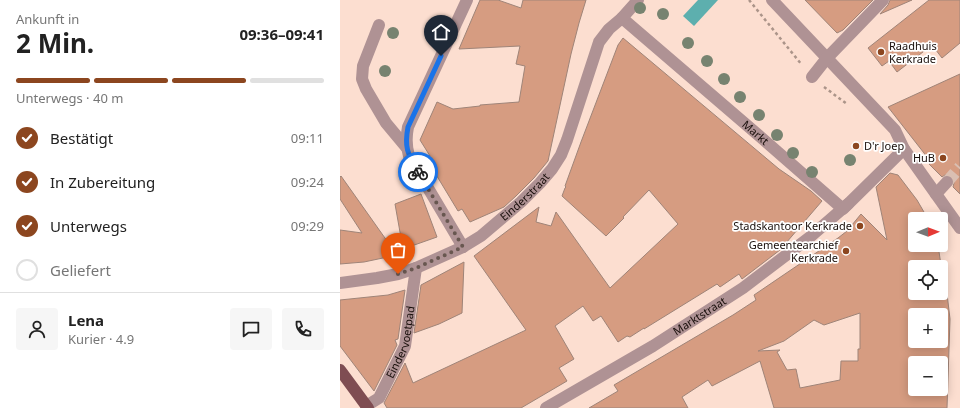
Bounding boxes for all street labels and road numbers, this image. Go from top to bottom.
street label: Markt [739,117,772,148]
street label: Einderstraat [496,169,552,224]
street label: Marktstraat [670,293,729,338]
street label: Eindervoetpad [382,305,418,381]

